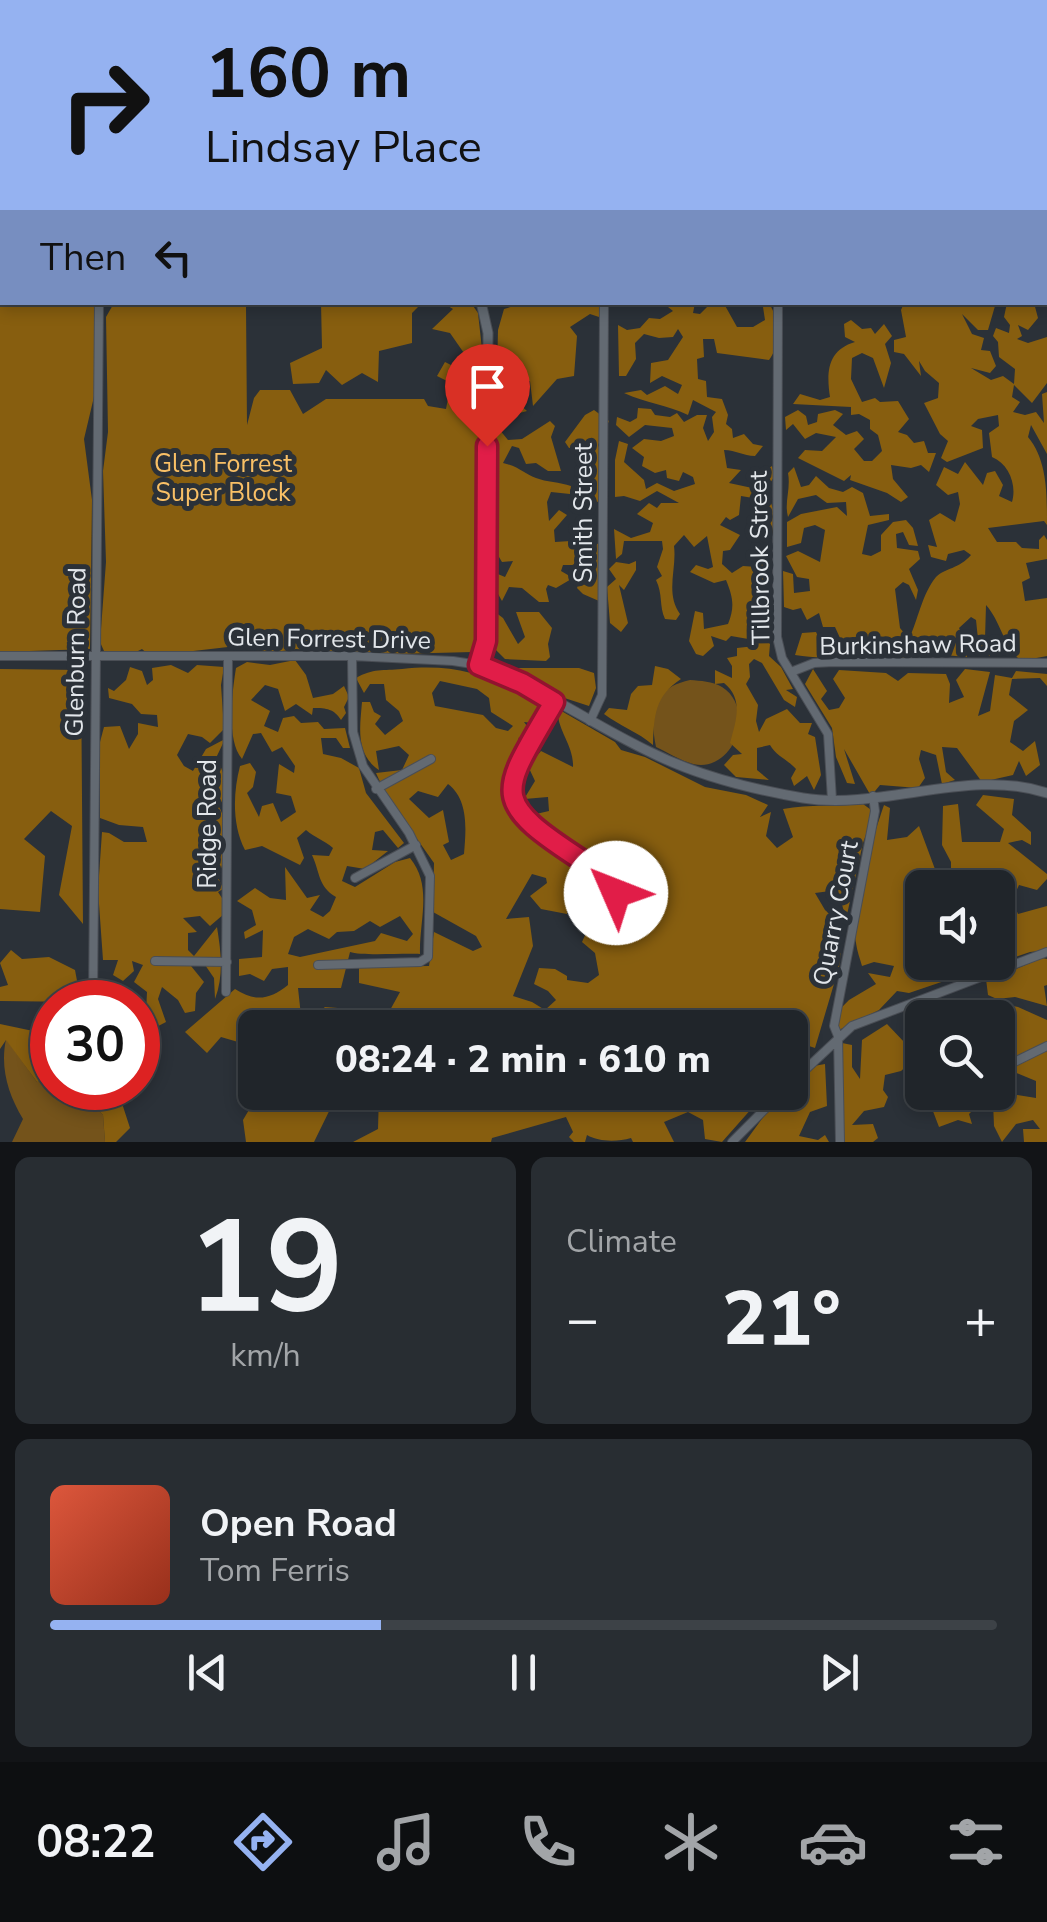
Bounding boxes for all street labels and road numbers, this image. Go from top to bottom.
street label: Smith Street [567,443,601,583]
street label: Tillbrook Street [741,470,779,645]
street label: Glenburn Road [58,567,94,737]
street label: Glen Forrest Drive [227,620,431,658]
street label: Burkinshaw Road [819,626,1017,664]
street label: Ridge Road [191,759,225,889]
street label: Quarry Court [805,838,867,988]

